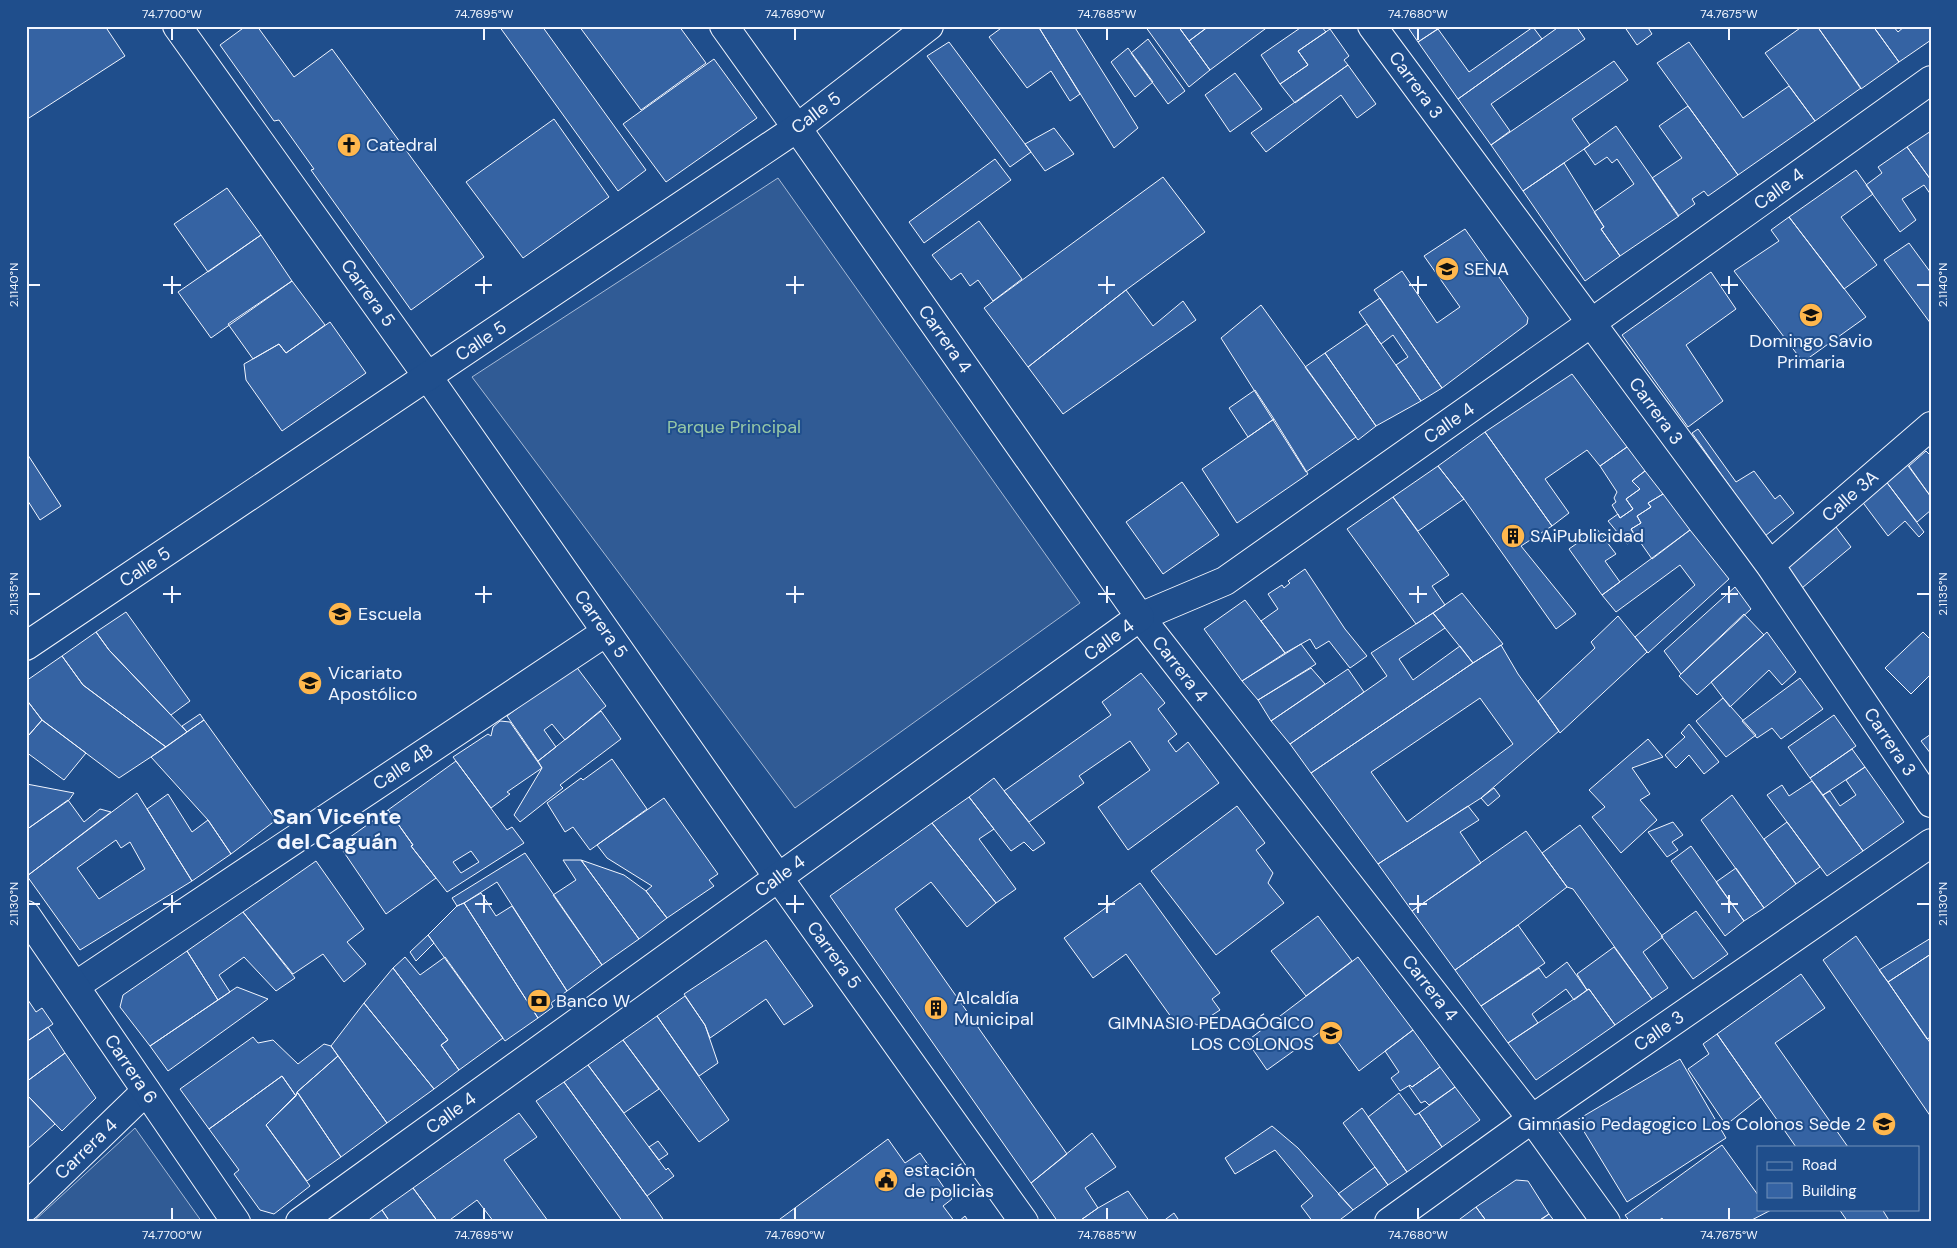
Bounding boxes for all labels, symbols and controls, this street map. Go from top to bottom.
text: 74.7700°W [142,6,202,22]
text: 74.7695°W [455,6,514,22]
text: 74.7690°W [765,6,825,22]
text: 74.7685°W [1078,6,1137,22]
text: 74.7680°W [1388,6,1448,22]
text: 74.7675°W [1700,6,1758,22]
street label: Carrera 3 [1383,46,1449,124]
street label: Calle 5 [786,86,846,140]
church icon: Catedral [336,132,362,158]
place label: Catedral [366,133,437,157]
street label: Calle 4 [1749,163,1809,215]
street label: Carrera 5 [335,254,401,332]
school or university icon: SENA [1434,256,1460,282]
place label: SENA [1464,257,1509,281]
text: 2.1140°N [6,263,22,307]
text: 2.1140°N [1935,263,1951,307]
street label: Carrera 4 [913,300,977,378]
school or university icon: Domingo Savio Primaria [1798,302,1824,328]
street label: Calle 5 [451,315,511,367]
place label: Domingo Savio Primaria [1749,329,1873,374]
street label: Carrera 3 [1623,372,1689,450]
street label: Calle 4 [1419,397,1479,449]
park label: Parque Principal [667,415,801,439]
street label: Calle 3A [1817,465,1883,527]
building icon: SAiPublicidad [1500,523,1526,549]
place label: SAiPublicidad [1530,524,1644,548]
street label: Calle 5 [115,541,175,593]
text: 2.1135°N [6,572,22,616]
text: 2.1135°N [1935,572,1951,616]
street label: Carrera 5 [569,585,633,663]
school or university icon: Escuela [327,601,353,627]
place label: Escuela [358,602,422,626]
street label: Calle 4 [1079,614,1139,666]
street label: Carrera 4 [1147,631,1214,707]
place label: Vicariato Apostólico [328,661,417,706]
school or university icon: Vicariato Apostólico [297,670,323,696]
street label: Carrera 3 [1858,703,1922,781]
street label: Calle 4B [368,738,438,796]
district label: San Vicente del Caguán [272,802,402,856]
street label: Calle 4 [750,850,810,902]
text: 2.1130°N [6,882,22,926]
text: 2.1130°N [1935,882,1951,926]
street label: Carrera 5 [801,916,867,994]
street label: Carrera 4 [1397,950,1464,1026]
place label: Alcaldía Municipal [954,986,1034,1031]
bank icon: Banco W [526,988,552,1014]
place label: Banco W [556,989,630,1013]
building icon: Alcaldía Municipal [923,995,949,1021]
street label: Calle 3 [1629,1005,1689,1057]
place label: GIMNASIO PEDAGÓGICO LOS COLONOS [1108,1011,1314,1056]
school or university icon: GIMNASIO PEDAGÓGICO LOS COLONOS [1318,1020,1344,1046]
street label: Carrera 6 [99,1030,163,1108]
street label: Calle 4 [421,1087,481,1139]
school or university icon: Gimnasio Pedagogico Los Colonos Sede 2 [1871,1111,1897,1137]
place label: Gimnasio Pedagogico Los Colonos Sede 2 [1518,1112,1866,1136]
street label: Carrera 4 [50,1113,122,1185]
legend [1757,1146,1920,1210]
text: Road [1802,1155,1837,1175]
place label: estación de policias [904,1158,994,1203]
public building icon: estación de policias [873,1167,899,1193]
text: Building [1802,1181,1857,1201]
text: 74.7700°W [142,1227,202,1243]
text: 74.7695°W [455,1227,514,1243]
text: 74.7690°W [765,1227,825,1243]
text: 74.7685°W [1078,1227,1137,1243]
text: 74.7680°W [1388,1227,1448,1243]
text: 74.7675°W [1700,1227,1758,1243]

